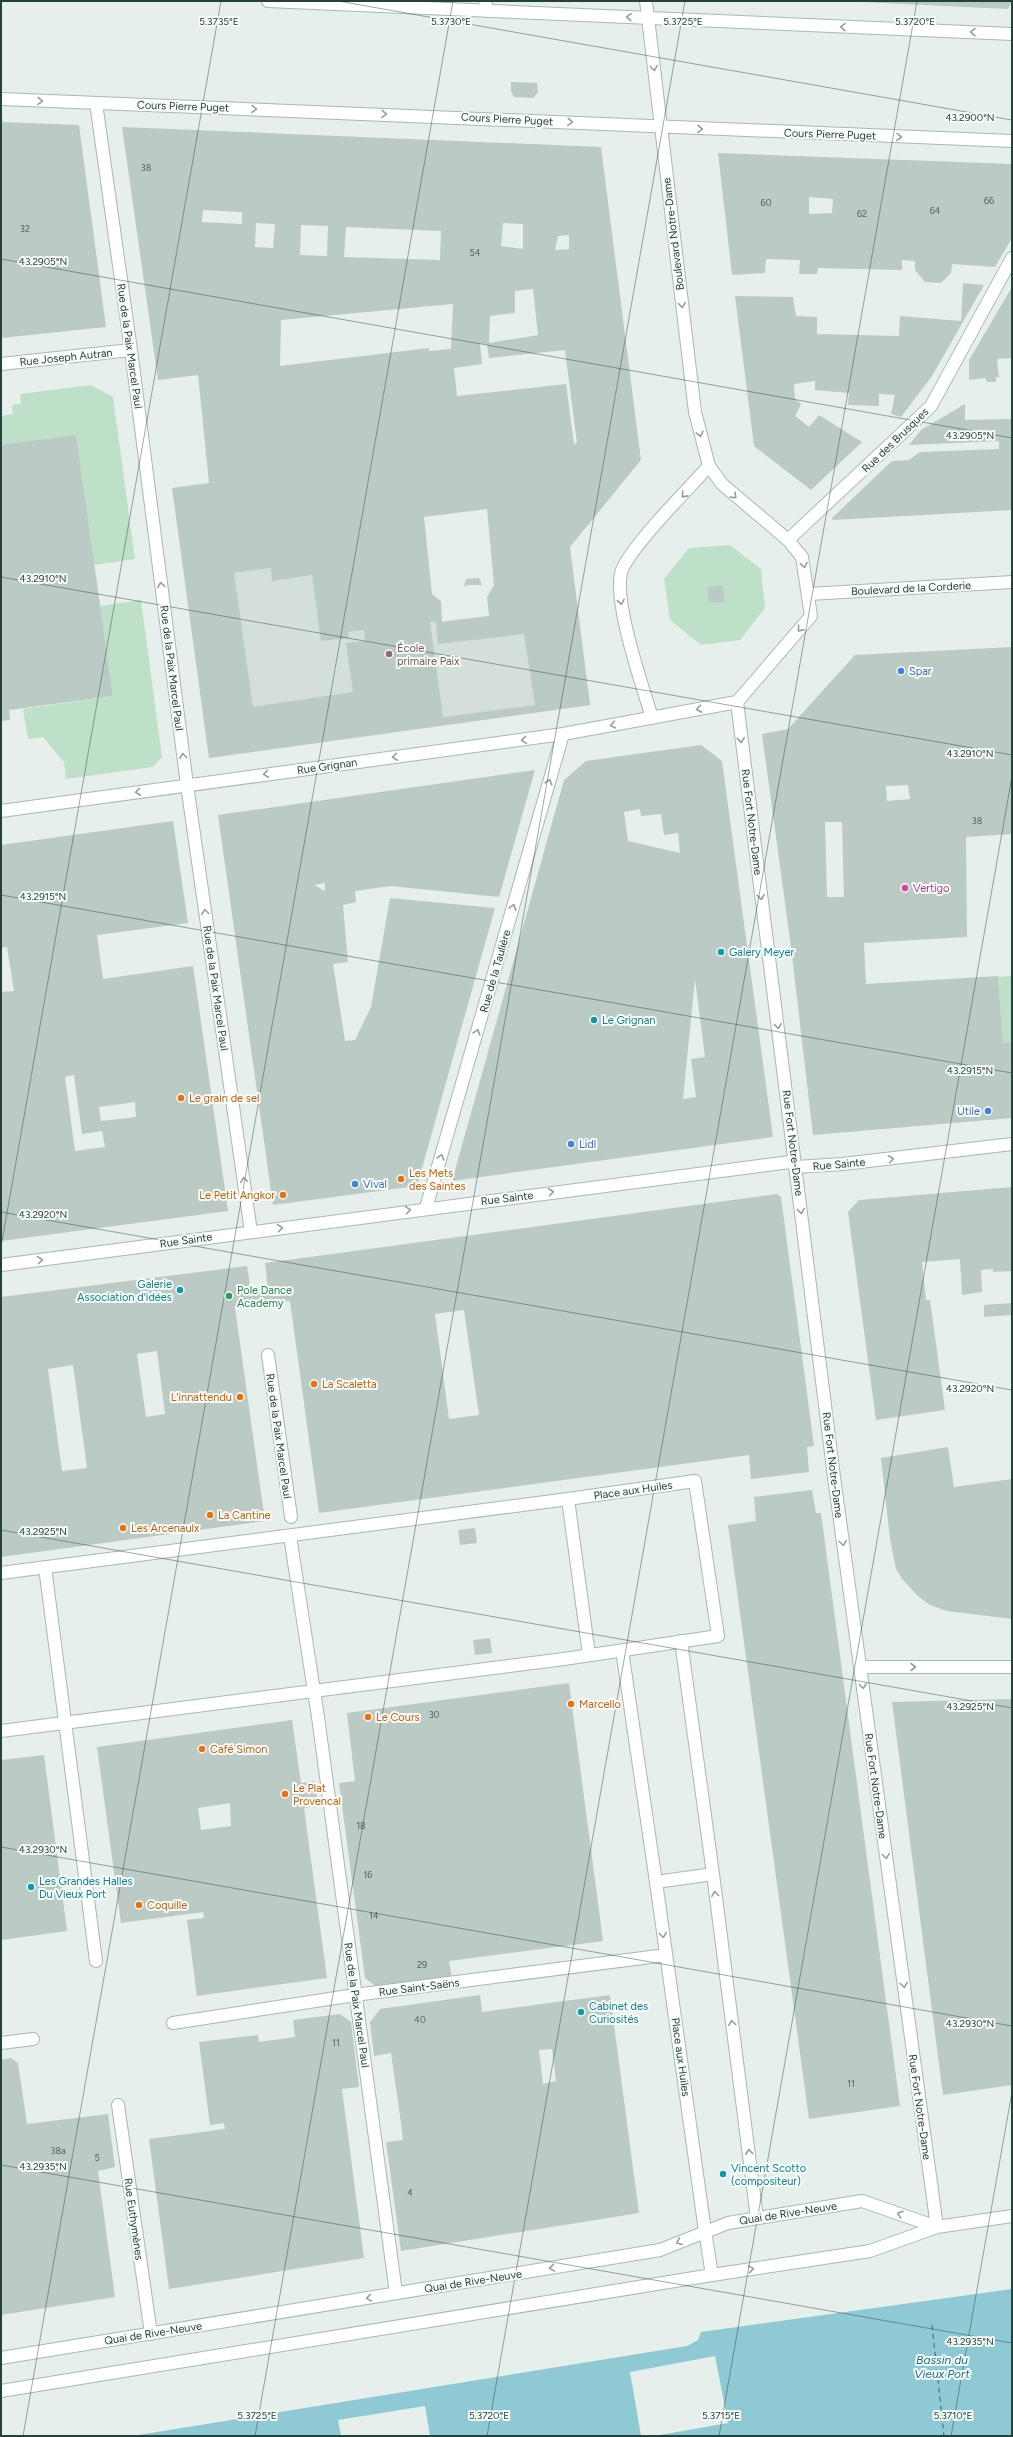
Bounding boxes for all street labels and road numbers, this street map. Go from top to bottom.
street label: Cours Pierre Puget [137,98,229,115]
street label: Cours Pierre Puget [461,111,553,128]
street label: Cours Pierre Puget [784,126,876,143]
street label: Boulevard Notre-Dame [660,177,687,291]
street label: Rue de la Paix Marcel Paul [114,283,145,409]
street label: Rue Joseph Autran [19,346,113,369]
street label: Rue des Brusques [859,405,931,475]
street label: Boulevard de la Corderie [851,579,971,598]
street label: Rue de la Paix Marcel Paul [157,605,186,731]
street label: Rue Grignan [296,756,358,777]
street label: Rue Fort Notre-Dame [739,768,764,876]
street label: Rue de la Paix Marcel Paul [200,925,231,1051]
street label: Rue de la Taulière [477,928,514,1014]
street label: Rue Fort Notre-Dame [780,1089,805,1197]
street label: Rue Sainte [812,1156,866,1173]
street label: Rue Sainte [480,1189,534,1208]
street label: Rue Sainte [159,1230,213,1251]
street label: Rue de la Paix Marcel Paul [263,1373,294,1499]
street label: Rue Fort Notre-Dame [820,1411,845,1519]
street label: Place aux Huiles [593,1479,673,1502]
street label: Rue Fort Notre-Dame [862,1732,889,1840]
street label: Rue de la Paix Marcel Paul [341,1942,372,2068]
street label: Rue Saint-Saëns [378,1976,460,1999]
street label: Place aux Huiles [669,2017,692,2097]
street label: Rue Fort Notre-Dame [906,2053,933,2161]
street label: Rue Euthymènes [121,2177,146,2261]
street label: Quai de Rive-Neuve [738,2199,838,2228]
street label: Quai de Rive-Neuve [423,2267,523,2296]
street label: Quai de Rive-Neuve [103,2319,203,2348]

